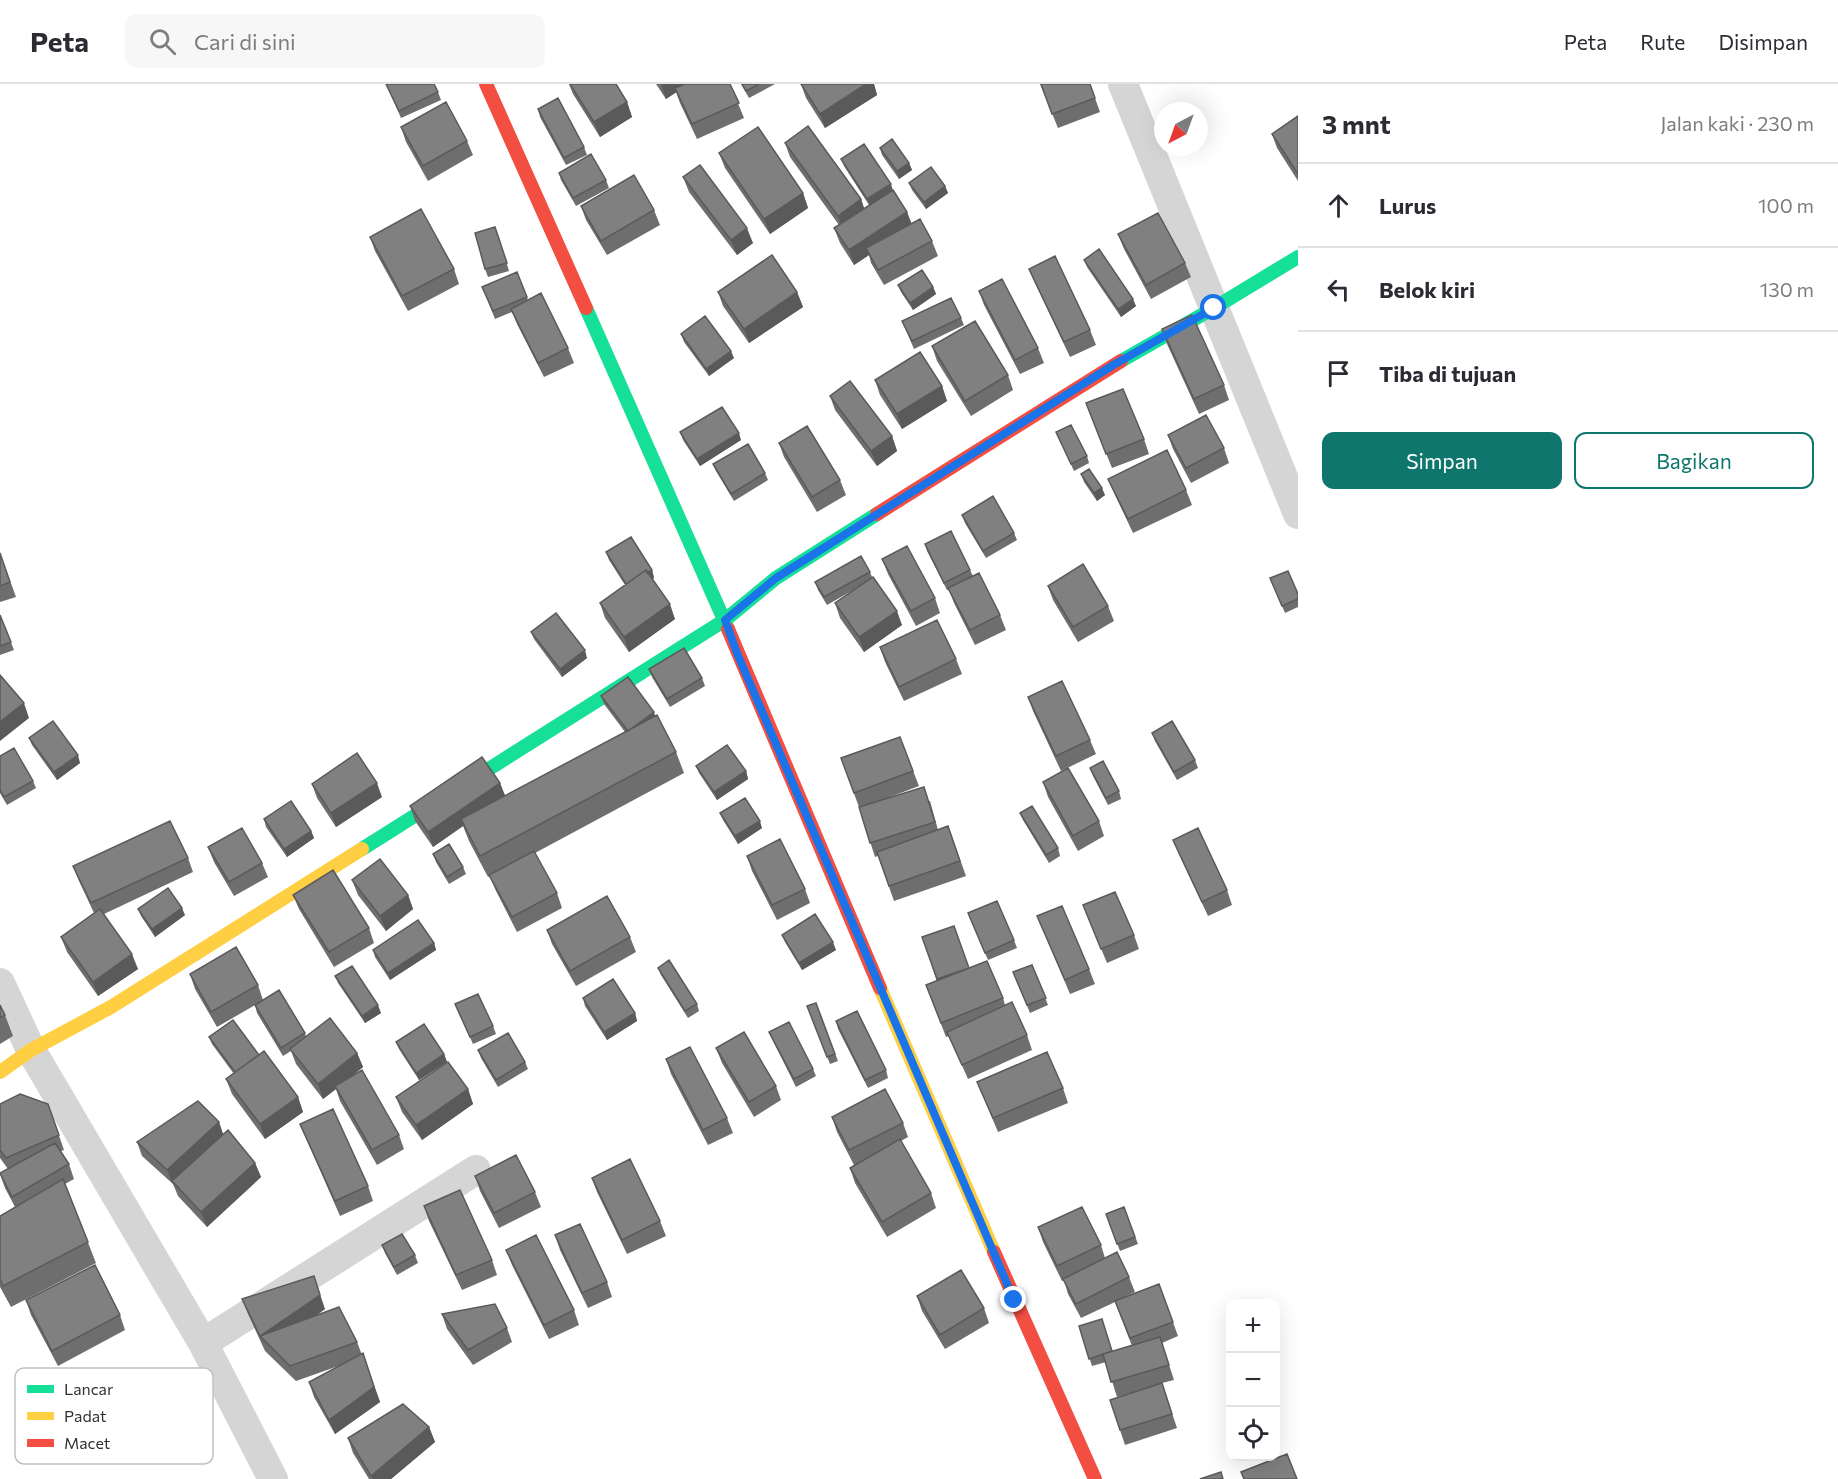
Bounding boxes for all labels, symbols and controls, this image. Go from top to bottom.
search box [125,14,545,68]
text: Peta [30,24,89,58]
icon: search [146,25,179,58]
text: Cari di sini [194,28,296,55]
text: Peta [1564,29,1607,54]
text: Rute [1640,29,1685,54]
text: Disimpan [1718,29,1808,54]
north arrow [1154,102,1208,156]
text: 3 mnt [1322,108,1391,139]
text: Jalan kaki · 230 m [1660,111,1814,135]
icon: ahead [1322,189,1355,222]
text: Lurus [1379,192,1436,219]
text: 100 m [1758,193,1814,217]
icon: left [1322,273,1355,306]
text: Belok kiri [1379,276,1475,303]
text: 130 m [1760,277,1814,301]
route start [1200,294,1226,320]
icon: arrive [1322,357,1355,390]
text: Tiba di tujuan [1379,360,1516,387]
button: Simpan [1322,432,1562,489]
button: Bagikan [1574,432,1814,489]
route end [1000,1286,1026,1312]
map controls [1226,1299,1280,1461]
button: + [1226,1299,1280,1353]
button: − [1226,1353,1280,1407]
legend [15,1368,213,1464]
text: Lancar [64,1379,114,1398]
text: Padat [64,1406,107,1425]
button: locate [1226,1407,1280,1461]
text: Macet [64,1433,111,1452]

